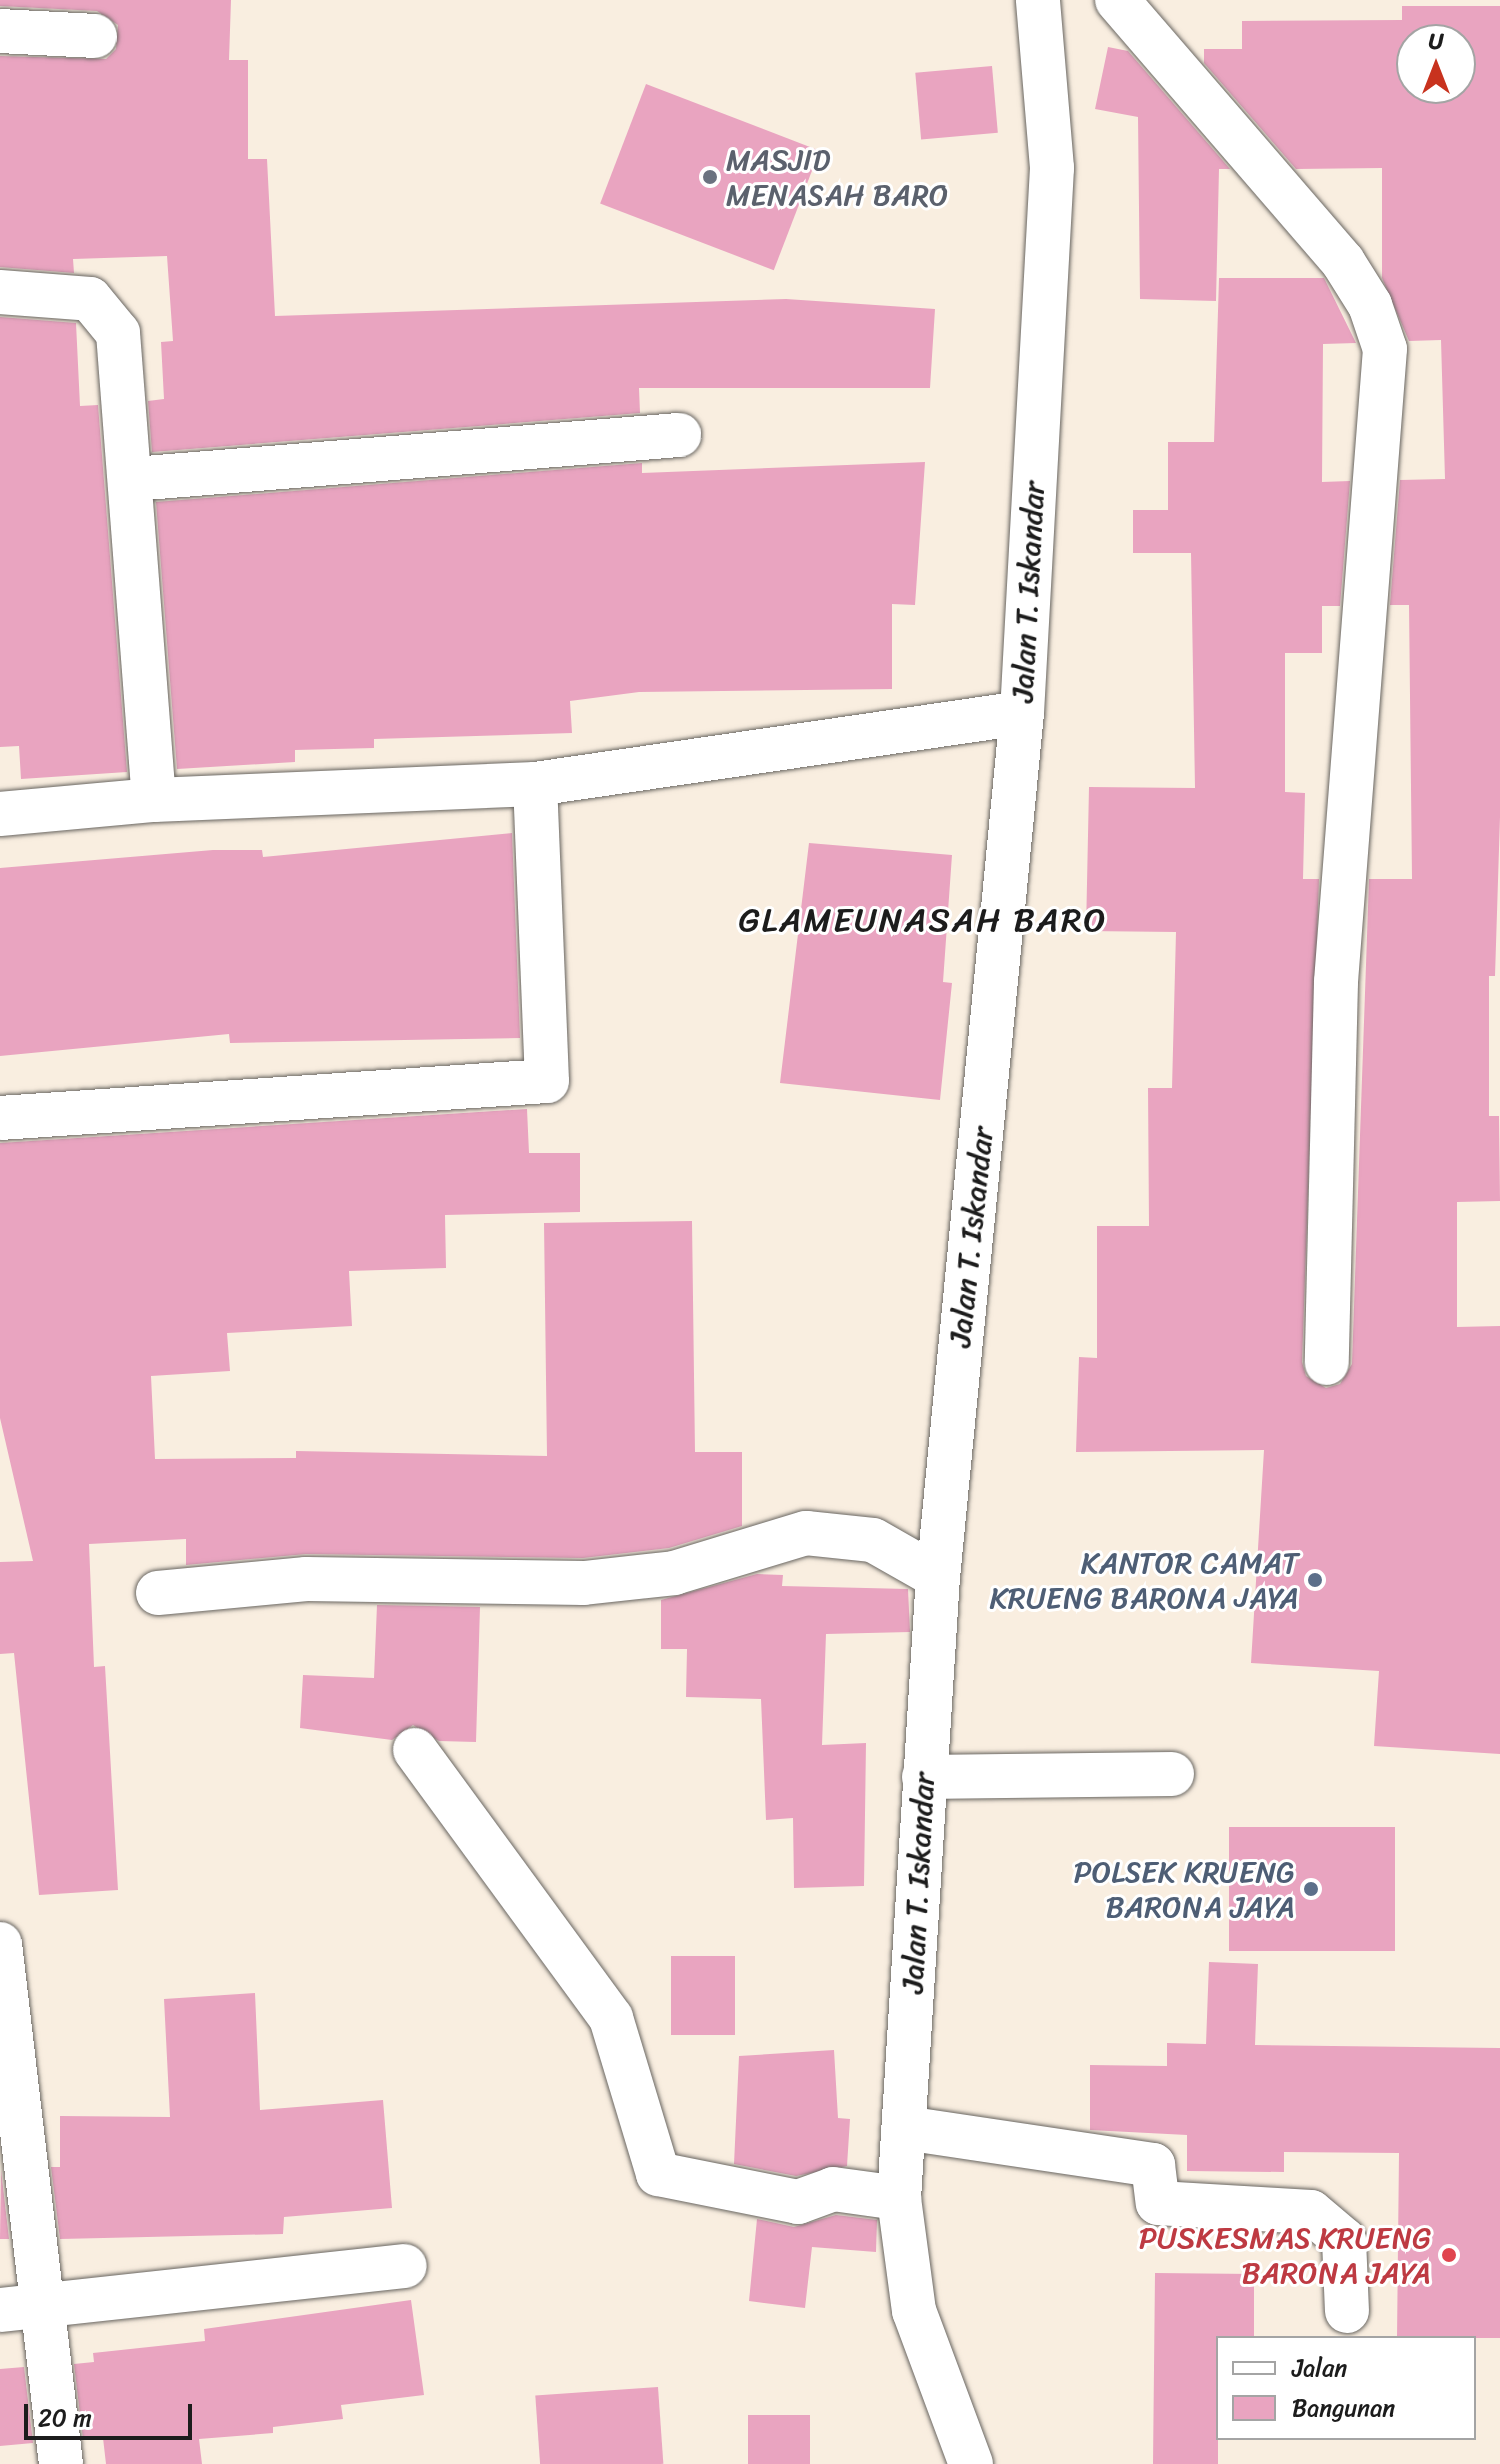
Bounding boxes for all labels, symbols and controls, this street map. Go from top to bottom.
text: U [1429,22,1443,61]
north arrow [1396,24,1476,104]
place label: MASJID MENASAH BARO [726,142,949,212]
marker: MASJID MENASAH BARO [701,168,719,186]
street label: Jalan T. Iskandar [1004,480,1052,704]
district label: GLAMEUNASAH BARO [739,901,1107,941]
street label: Jalan T. Iskandar [941,1124,1001,1350]
place label: KANTOR CAMAT KRUENG BARONA JAYA [989,1545,1299,1616]
marker: KANTOR CAMAT KRUENG BARONA JAYA [1306,1571,1324,1589]
street label: Jalan T. Iskandar [894,1771,942,1995]
place label: POLSEK KRUENG BARONA JAYA [1072,1854,1295,1924]
marker: POLSEK KRUENG BARONA JAYA [1302,1880,1320,1898]
place label: PUSKESMAS KRUENG BARONA JAYA [1139,2220,1431,2290]
marker: PUSKESMAS KRUENG BARONA JAYA [1438,2244,1460,2266]
legend [1216,2336,1476,2440]
text: Jalan [1292,2347,1347,2389]
text: Bangunan [1292,2387,1395,2429]
scale bar [28,2388,196,2438]
text: 20 m [38,2397,92,2439]

